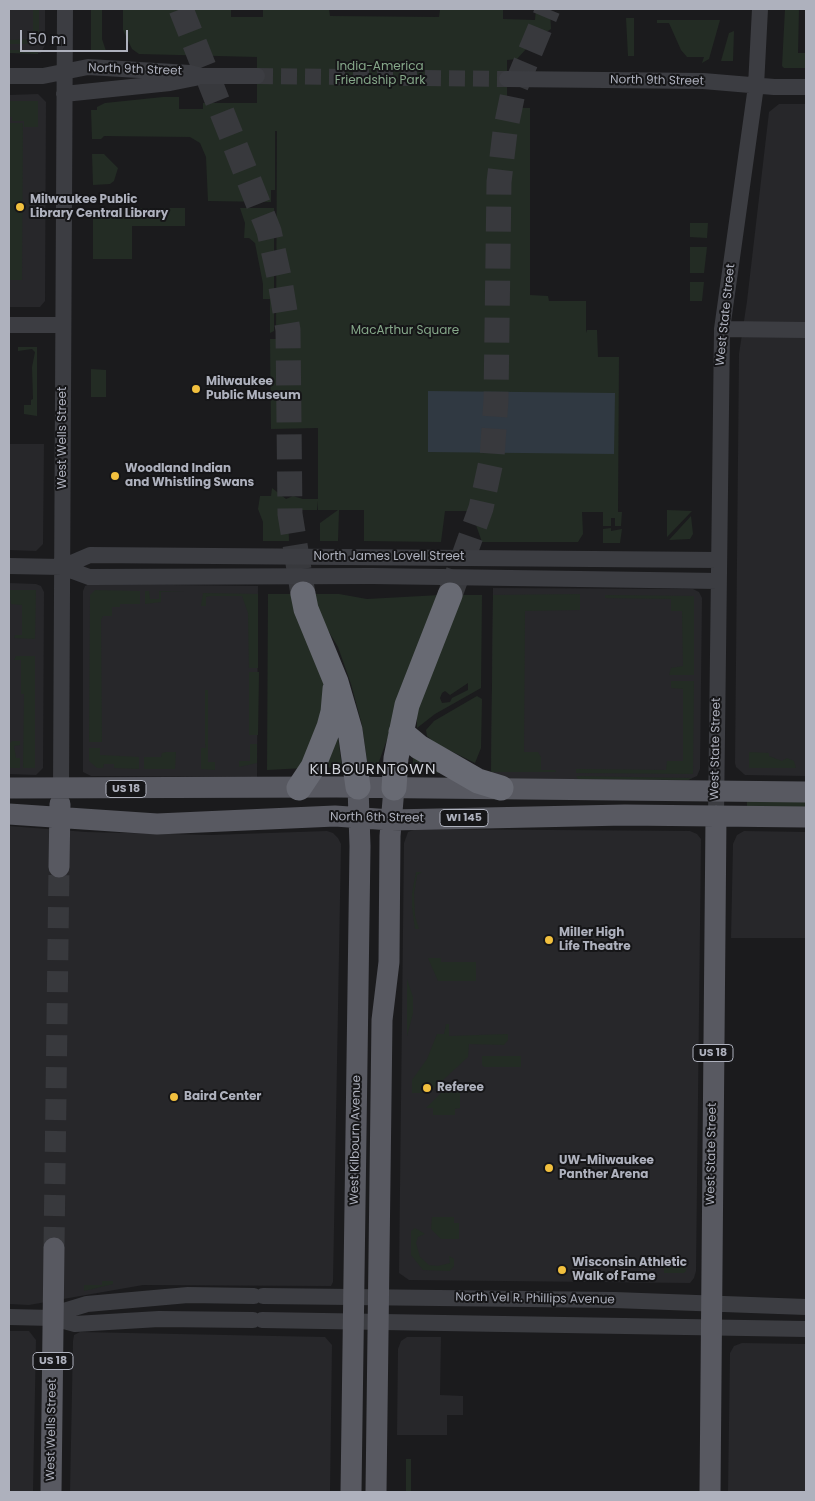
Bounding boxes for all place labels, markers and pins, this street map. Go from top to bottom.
place label: Milwaukee Public Library Central Library [30,193,168,221]
marker: Milwaukee Public Library Central Library [14,201,26,213]
place label: Milwaukee Public Museum [206,375,301,403]
marker: Milwaukee Public Museum [190,383,202,395]
place label: Woodland Indian and Whistling Swans [125,462,254,490]
marker: Woodland Indian and Whistling Swans [109,470,121,482]
place label: Miller High Life Theatre [559,926,631,954]
marker: Miller High Life Theatre [543,934,555,946]
place label: Referee [437,1081,484,1095]
marker: Referee [421,1082,433,1094]
place label: Baird Center [184,1090,261,1104]
marker: Baird Center [168,1091,180,1103]
place label: UW-Milwaukee Panther Arena [559,1154,654,1182]
marker: UW-Milwaukee Panther Arena [543,1162,555,1174]
place label: Wisconsin Athletic Walk of Fame [572,1256,687,1284]
marker: Wisconsin Athletic Walk of Fame [556,1264,568,1276]

